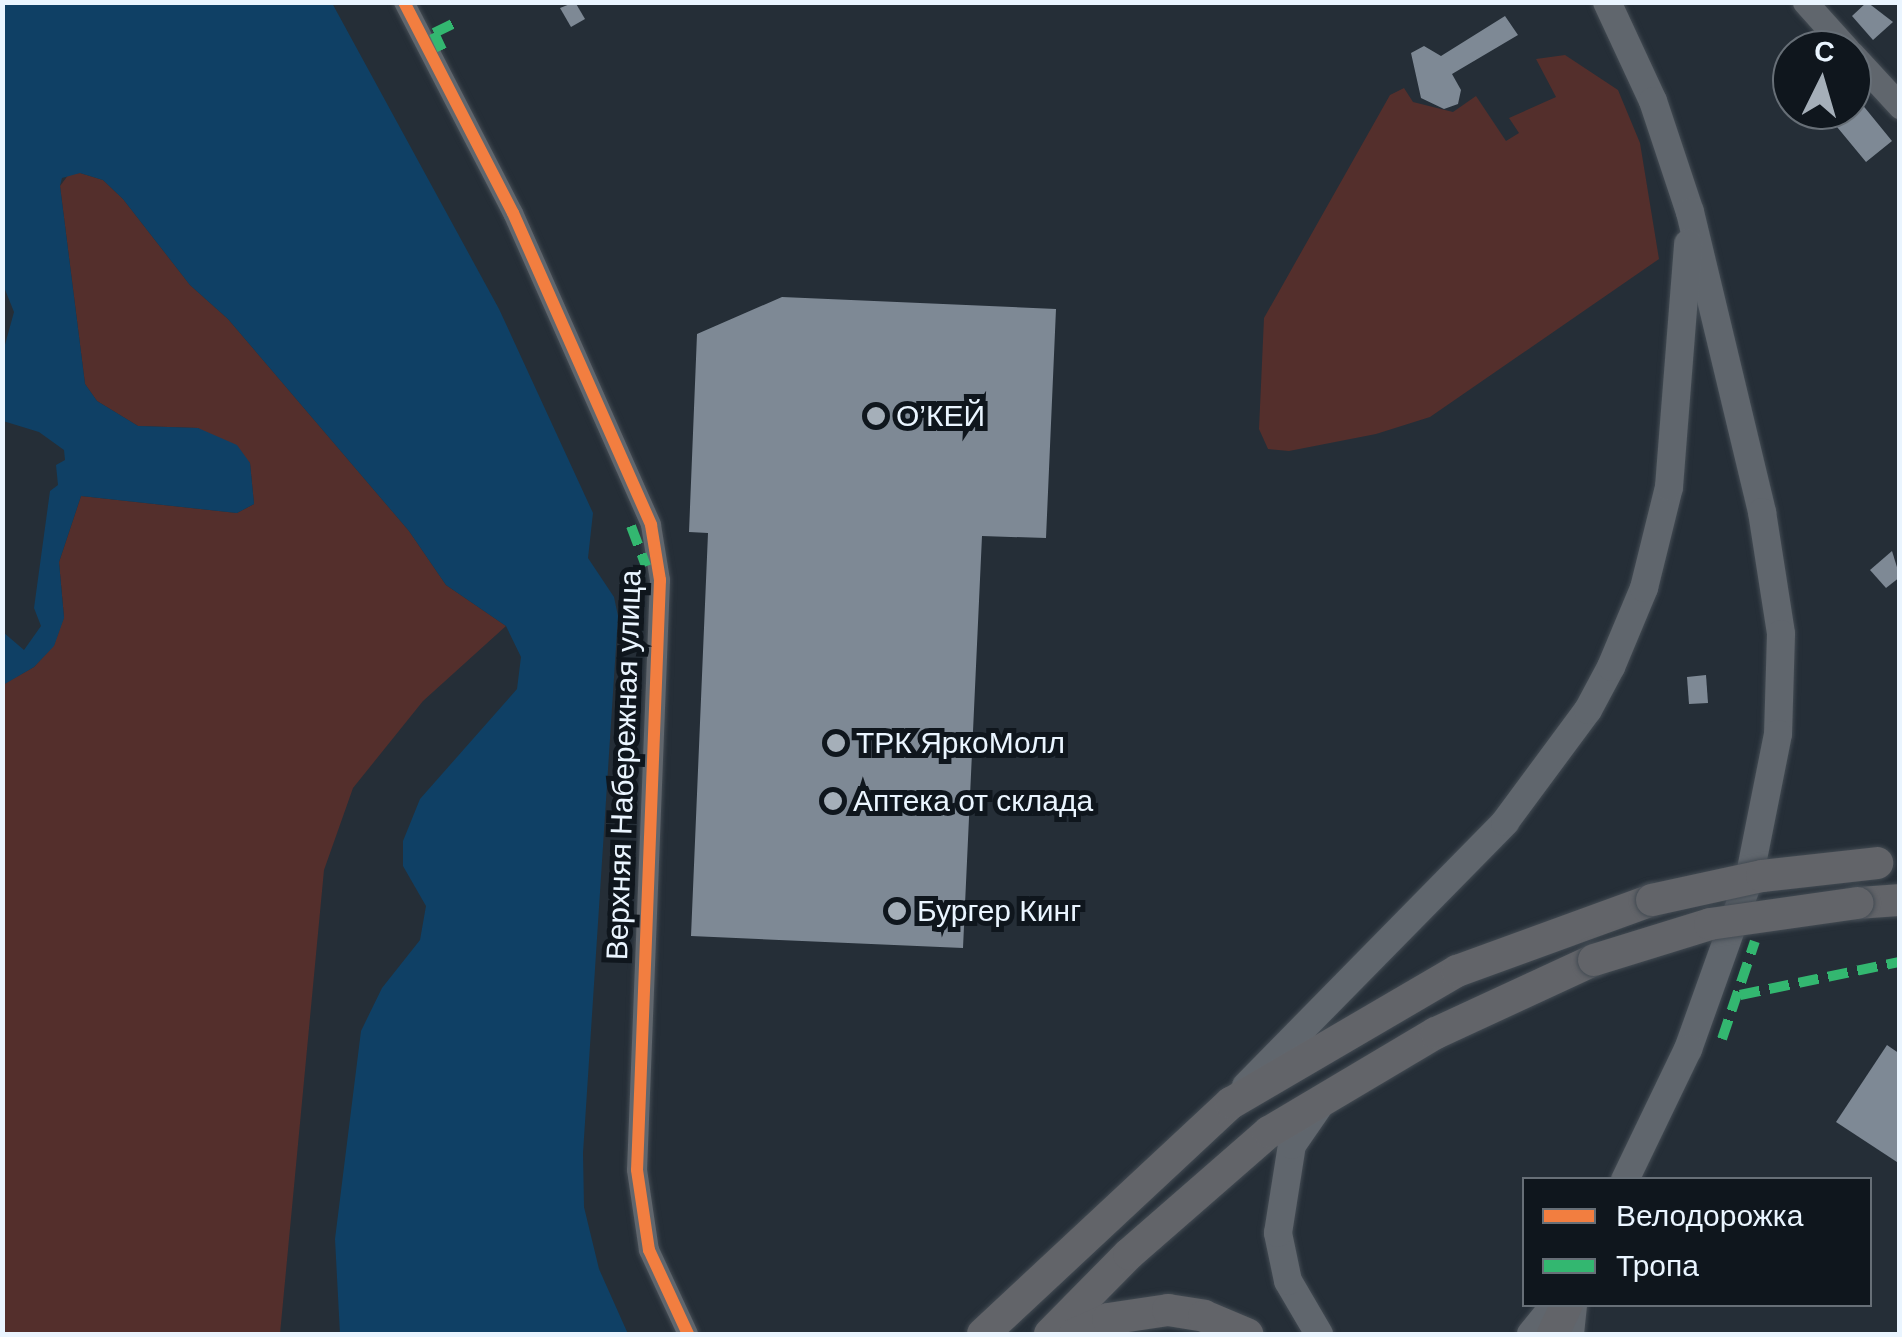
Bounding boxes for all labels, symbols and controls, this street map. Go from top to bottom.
north arrow [1772,30,1872,130]
text: С [1813,35,1836,68]
place label: О’КЕЙ [896,398,985,434]
marker: О’КЕЙ [865,405,887,427]
street label: Верхняя Набережная улица [599,569,649,961]
place label: ТРК ЯркоМолл [856,725,1065,761]
marker: ТРК ЯркоМолл [825,732,847,754]
place label: Аптека от склада [853,783,1093,819]
marker: Аптека от склада [822,790,844,812]
place label: Бургер Кинг [917,893,1081,929]
marker: Бургер Кинг [886,900,908,922]
legend [1522,1177,1872,1307]
text: Велодорожка [1616,1199,1803,1232]
text: Тропа [1616,1249,1699,1282]

